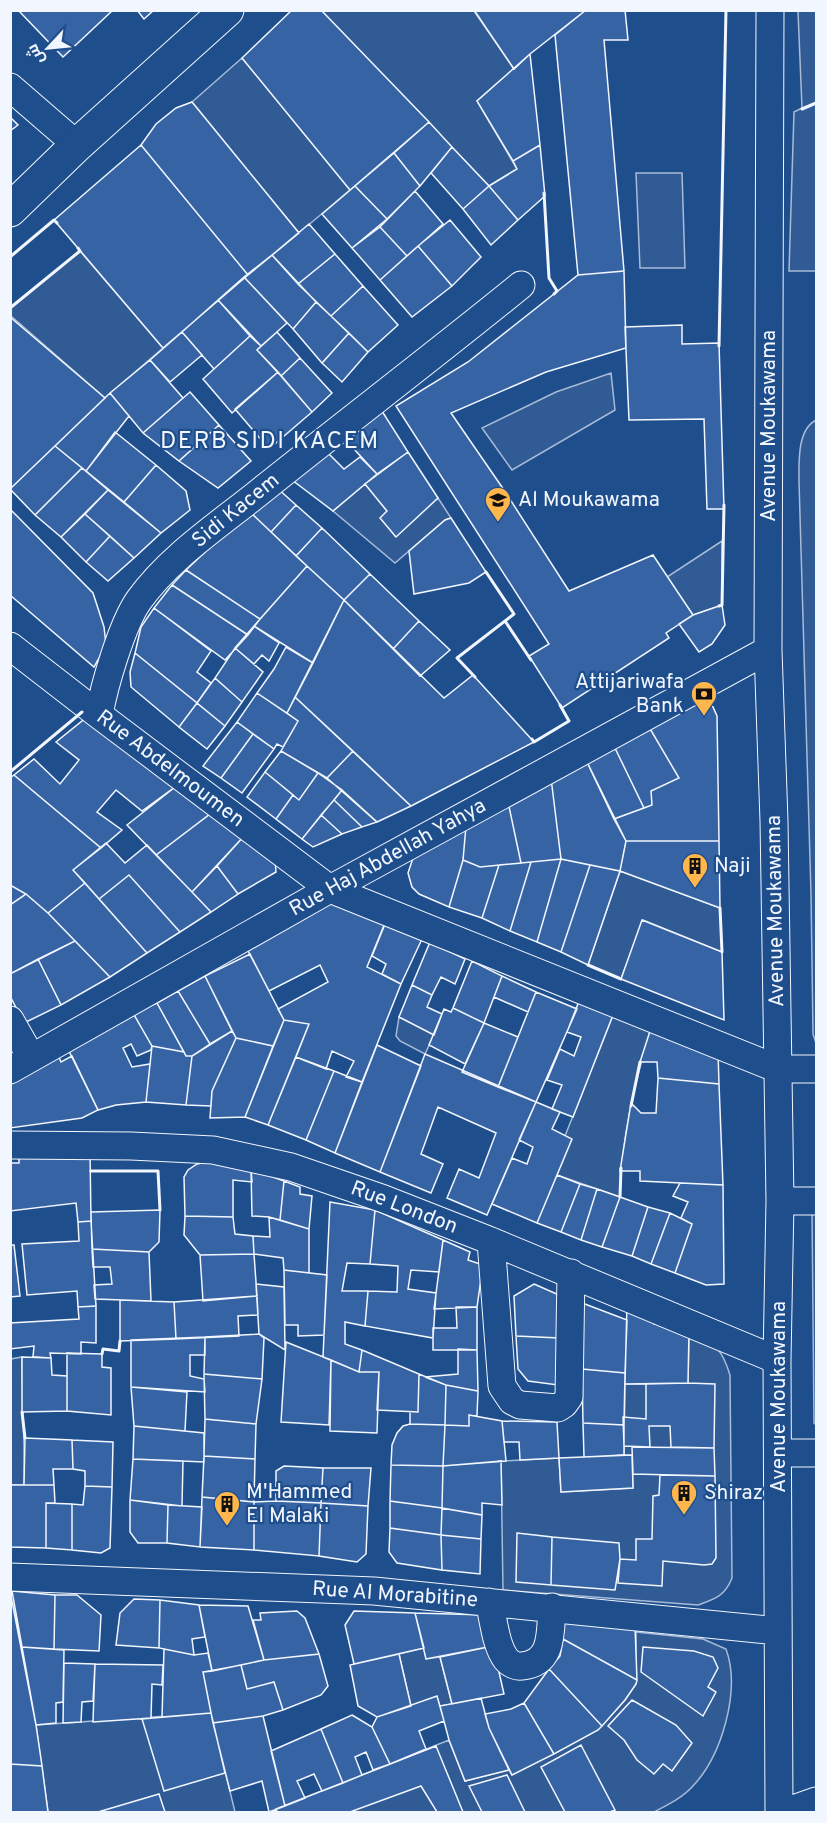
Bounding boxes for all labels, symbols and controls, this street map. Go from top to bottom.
north arrow [18,18,78,78]
text: ش [23,40,50,67]
street label: Avenue Moukawama [756,330,783,522]
district label: DERB SIDI KACEM [160,427,380,457]
street label: Sidi Kacem [187,468,285,554]
school or university icon: Al Moukawama [483,485,513,523]
place label: Al Moukawama [518,487,660,514]
place label: Attijariwafa Bank [575,669,684,720]
bank icon: Attijariwafa Bank [689,679,719,717]
street label: Rue Abdelmoumen [90,704,250,834]
street label: Rue Haj Abdellah Yahya [285,793,491,923]
street label: Avenue Moukawama [761,815,791,1007]
building icon: Naji [680,851,710,889]
place label: Naji [714,853,751,880]
street label: Rue London [347,1175,461,1241]
street label: Avenue Moukawama [766,1301,793,1493]
building icon: Shiraz [669,1478,699,1516]
place label: M'Hammed El Malaki [246,1479,352,1530]
place label: Shiraz [704,1480,763,1507]
building icon: M'Hammed El Malaki [212,1489,242,1527]
street label: Rue Al Morabitine [311,1576,479,1614]

